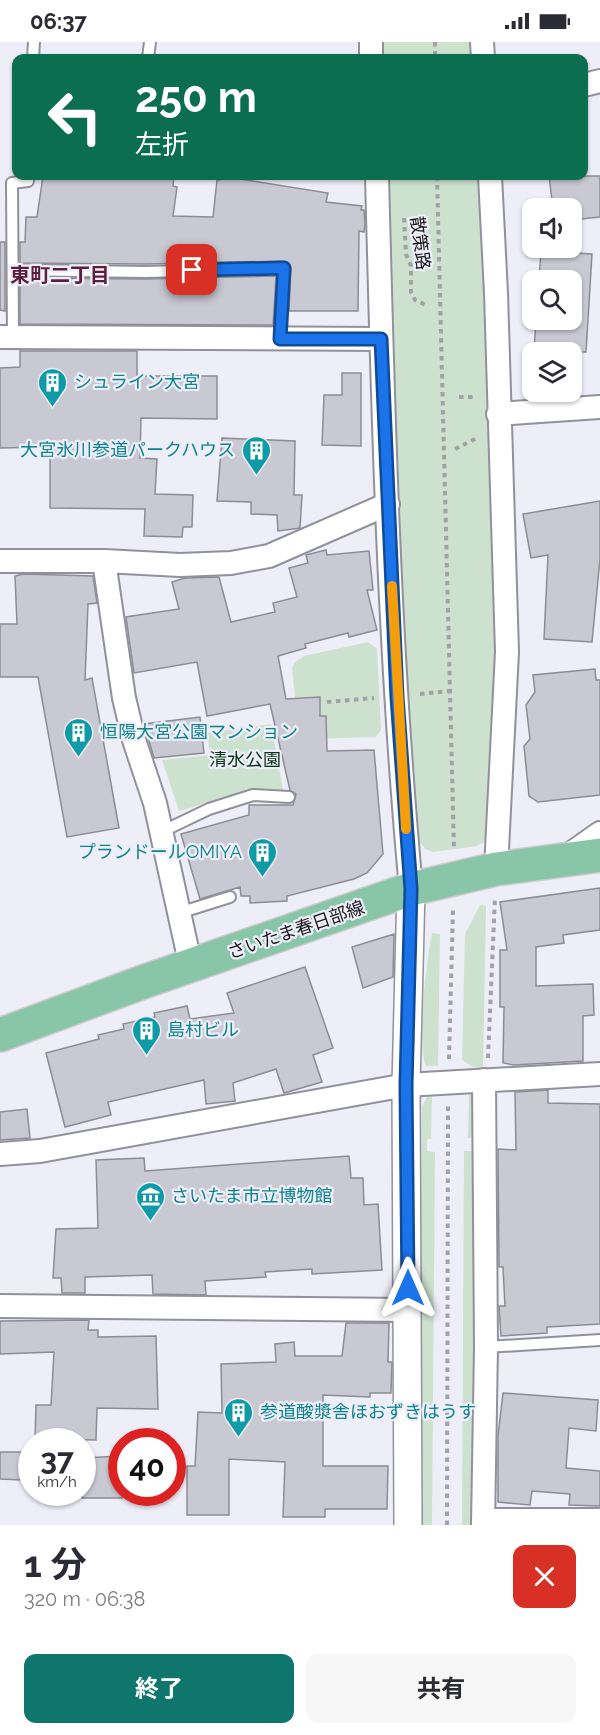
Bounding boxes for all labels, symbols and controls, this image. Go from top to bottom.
text: 06:37 [30,8,87,34]
text: 250 m [135,73,257,122]
icon: left [36,78,114,156]
text: 左折 [135,129,189,160]
map controls [522,198,582,402]
button: sound [522,198,582,258]
street label: 散策路 [407,215,434,271]
pin [166,244,217,295]
icon: arrive [175,253,208,286]
district label: 東町二丁目 [10,263,110,287]
button: search [522,270,582,330]
button: layers [522,342,582,402]
building icon: シュライン大宮 [37,366,69,408]
place label: シュライン大宮 [74,371,200,392]
building icon: 大宮氷川参道パークハウス [240,434,272,476]
place label: 大宮氷川参道パークハウス [20,439,235,460]
building icon: 恒陽大宮公園マンション [63,716,95,758]
place label: 恒陽大宮公園マンション [100,721,298,742]
park label: 清水公園 [209,749,281,770]
building icon: プランドールOMIYA [247,836,279,878]
place label: プランドールOMIYA [78,841,242,862]
street label: さいたま春日部線 [225,896,367,963]
building icon: 島村ビル [130,1014,162,1056]
place label: 島村ビル [167,1019,239,1040]
museum icon: さいたま市立博物館 [134,1180,166,1222]
place label: さいたま市立博物館 [171,1185,332,1206]
position arrow [376,1256,440,1320]
building icon: 参道酸漿舎ほおずきはうす [223,1396,255,1438]
place label: 参道酸漿舎ほおずきはうす [260,1401,476,1422]
speed limit sign: 40 [108,1428,186,1506]
text: 37 [40,1442,74,1477]
text: km/h [37,1473,77,1491]
text: 1 分 [24,1543,86,1585]
button: close [513,1545,576,1608]
text: 320 m · 06:38 [24,1587,145,1611]
button: 終了 [24,1654,294,1723]
button: 共有 [306,1654,576,1723]

